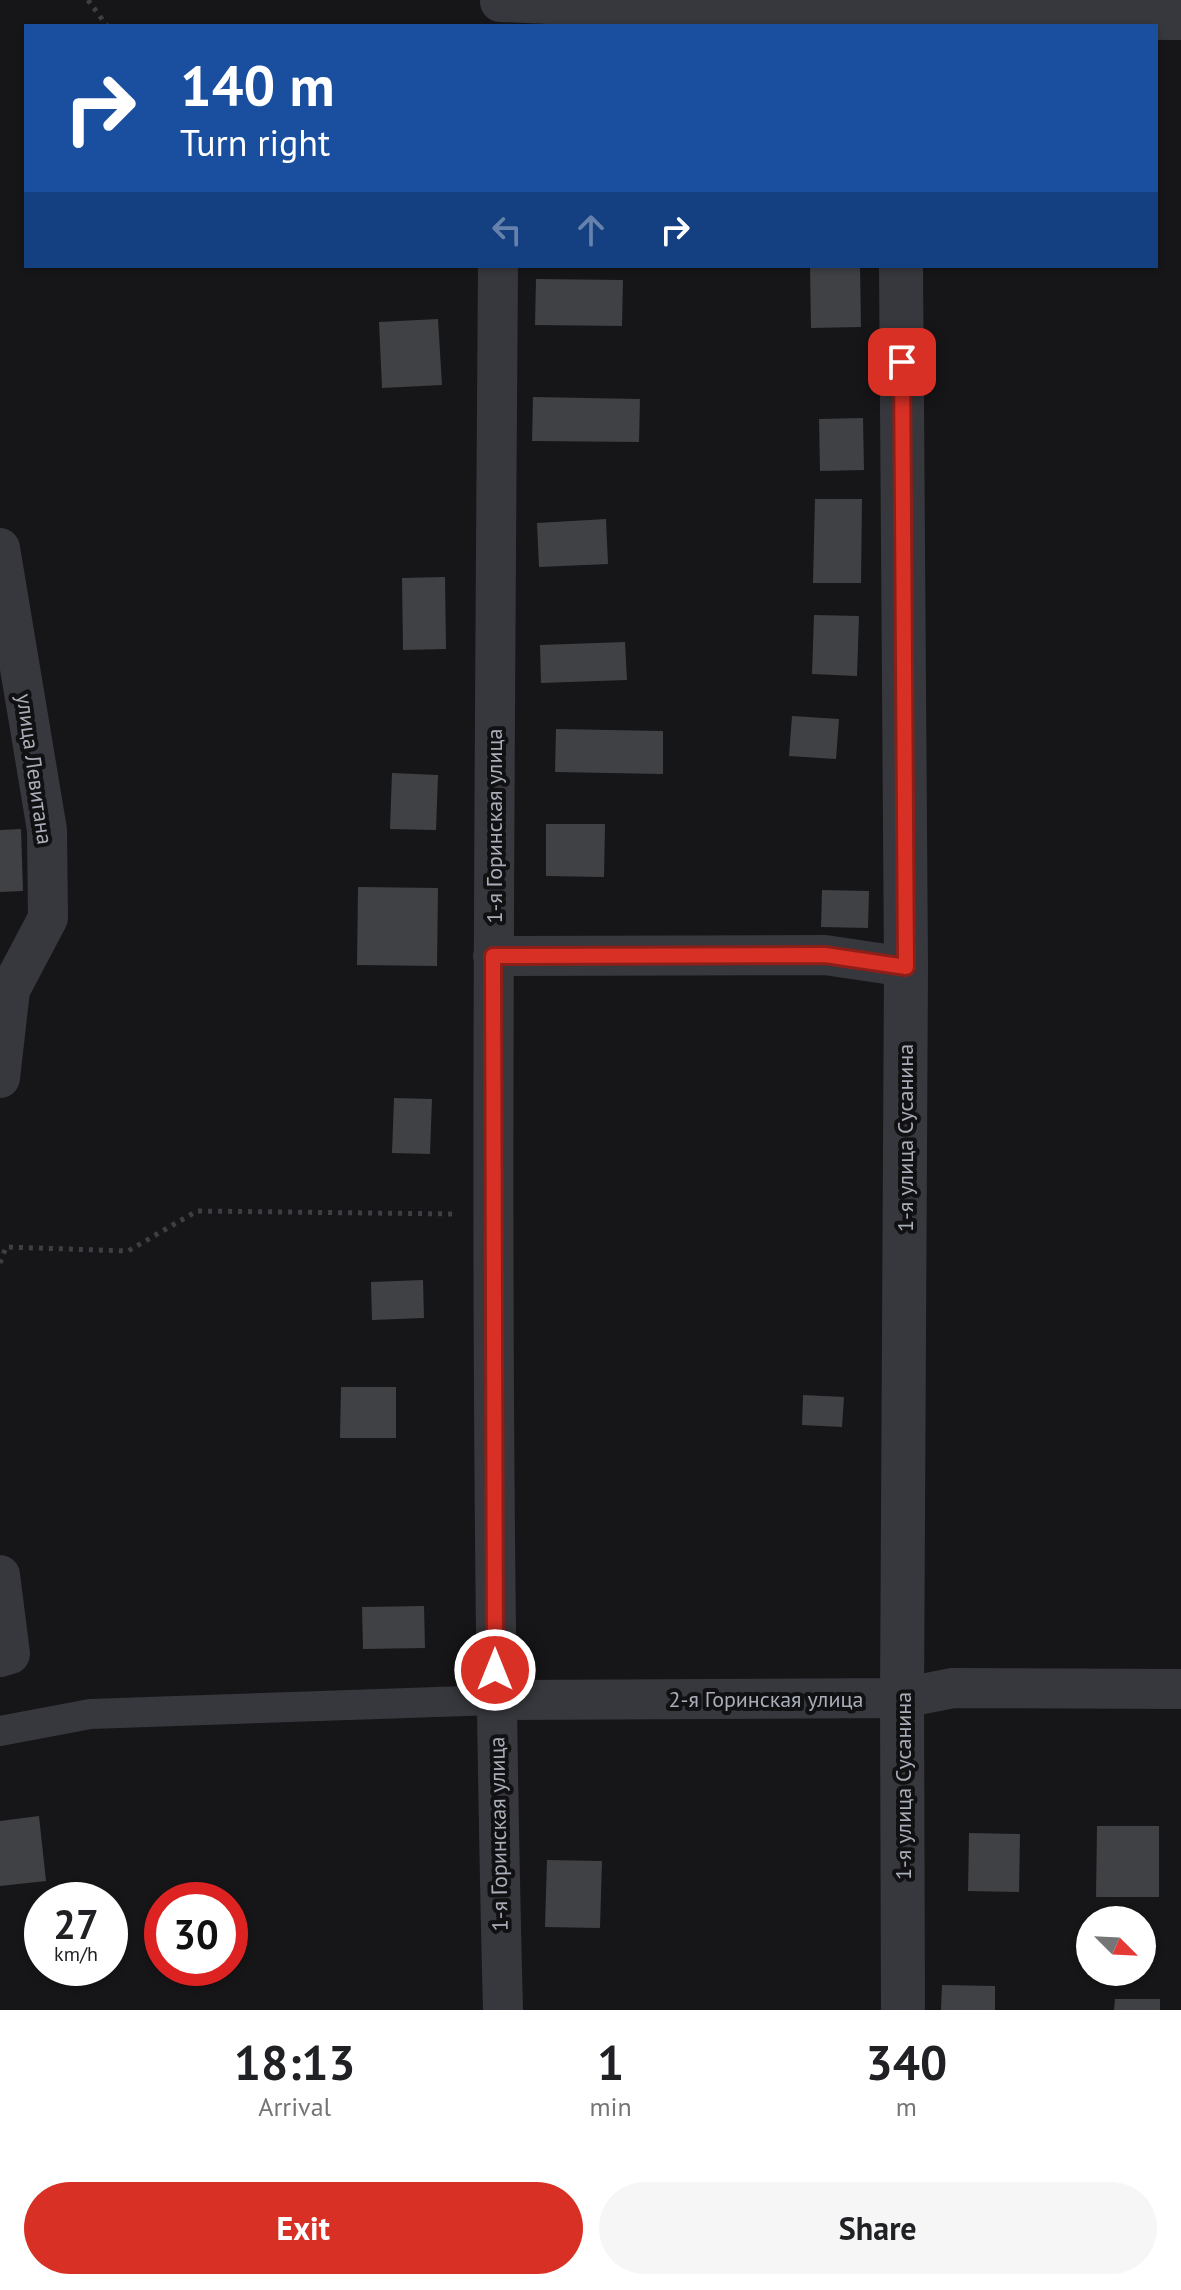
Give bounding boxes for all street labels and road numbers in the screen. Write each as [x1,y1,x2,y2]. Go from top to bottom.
street label: улица Левитана [11,692,59,846]
street label: 1-я Горинская улица [480,729,508,923]
street label: 1-я улица Сусанина [891,1044,919,1232]
street label: 2-я Горинская улица [669,1685,863,1713]
street label: 1-я улица Сусанина [889,1692,917,1880]
street label: 1-я Горинская улица [482,1736,514,1932]

